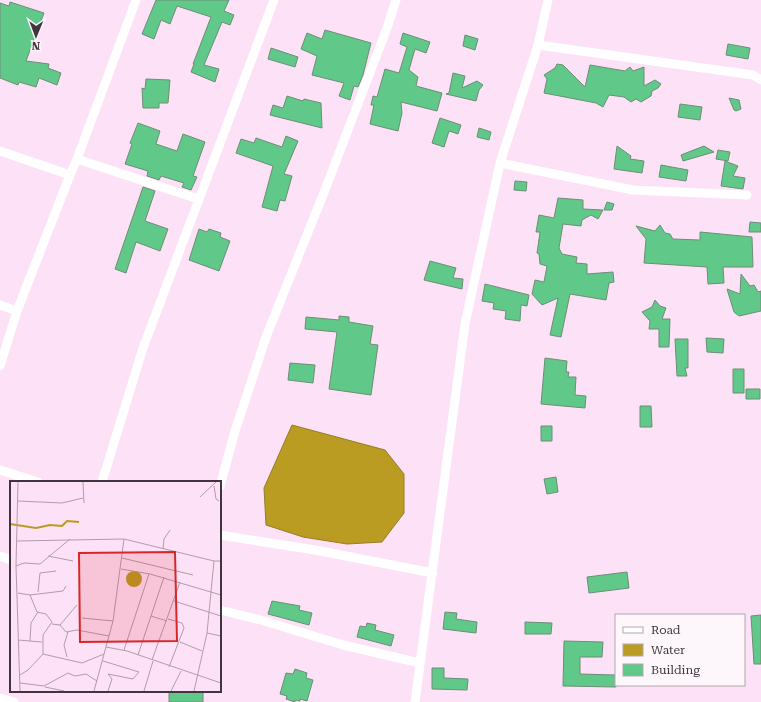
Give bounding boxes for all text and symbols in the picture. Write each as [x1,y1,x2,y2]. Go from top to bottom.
north arrow [16,16,56,56]
text: N [31,39,40,52]
inset map [10,481,221,692]
legend [615,614,745,686]
text: Road [651,623,681,637]
text: Water [651,643,685,657]
text: Building [651,663,700,677]

